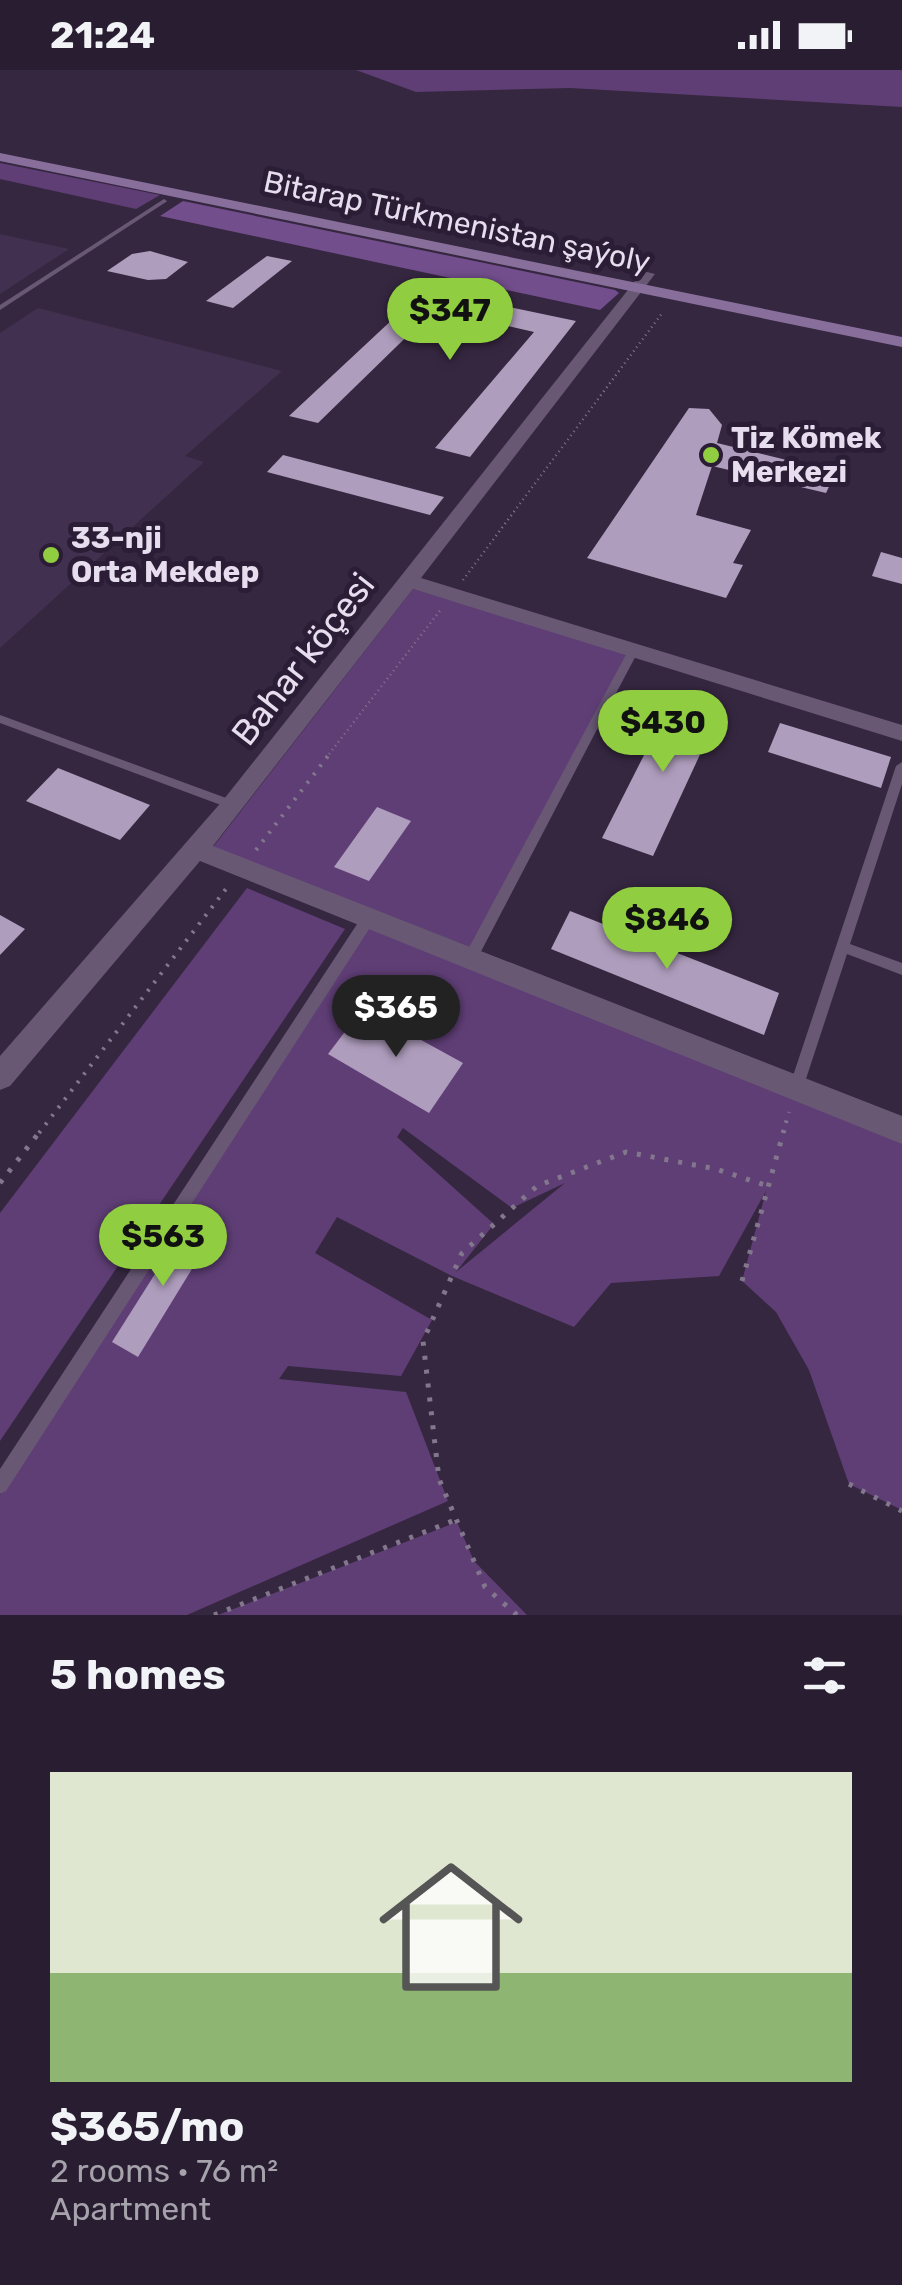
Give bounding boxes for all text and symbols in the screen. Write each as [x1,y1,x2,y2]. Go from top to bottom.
text: 21:24 [50,12,155,58]
street label: Bitarap Türkmenistan şaýoly [260,163,654,281]
pin: $347 [391,278,509,363]
text: $347 [409,291,491,329]
place label: Tiz Kömek Merkezi [731,420,882,490]
marker: Tiz Kömek Merkezi [700,444,722,466]
place label: 33-nji Orta Mekdep [71,520,259,590]
marker: 33-nji Orta Mekdep [40,544,62,566]
street label: Bahar köçesi [223,565,383,753]
pin: $430 [604,690,722,775]
text: $430 [620,703,706,741]
pin: $846 [608,887,726,972]
text: $846 [624,900,710,938]
pin: $365 [337,975,455,1060]
text: $365 [354,988,438,1026]
pin: $563 [104,1204,222,1289]
text: $563 [121,1217,205,1255]
icon: filters [797,1648,852,1703]
text: 5 homes [50,1650,226,1700]
icon: home [361,1837,541,2017]
text: $365/mo [50,2102,244,2152]
text: 2 rooms · 76 m² [50,2152,278,2190]
text: Apartment [50,2190,211,2228]

